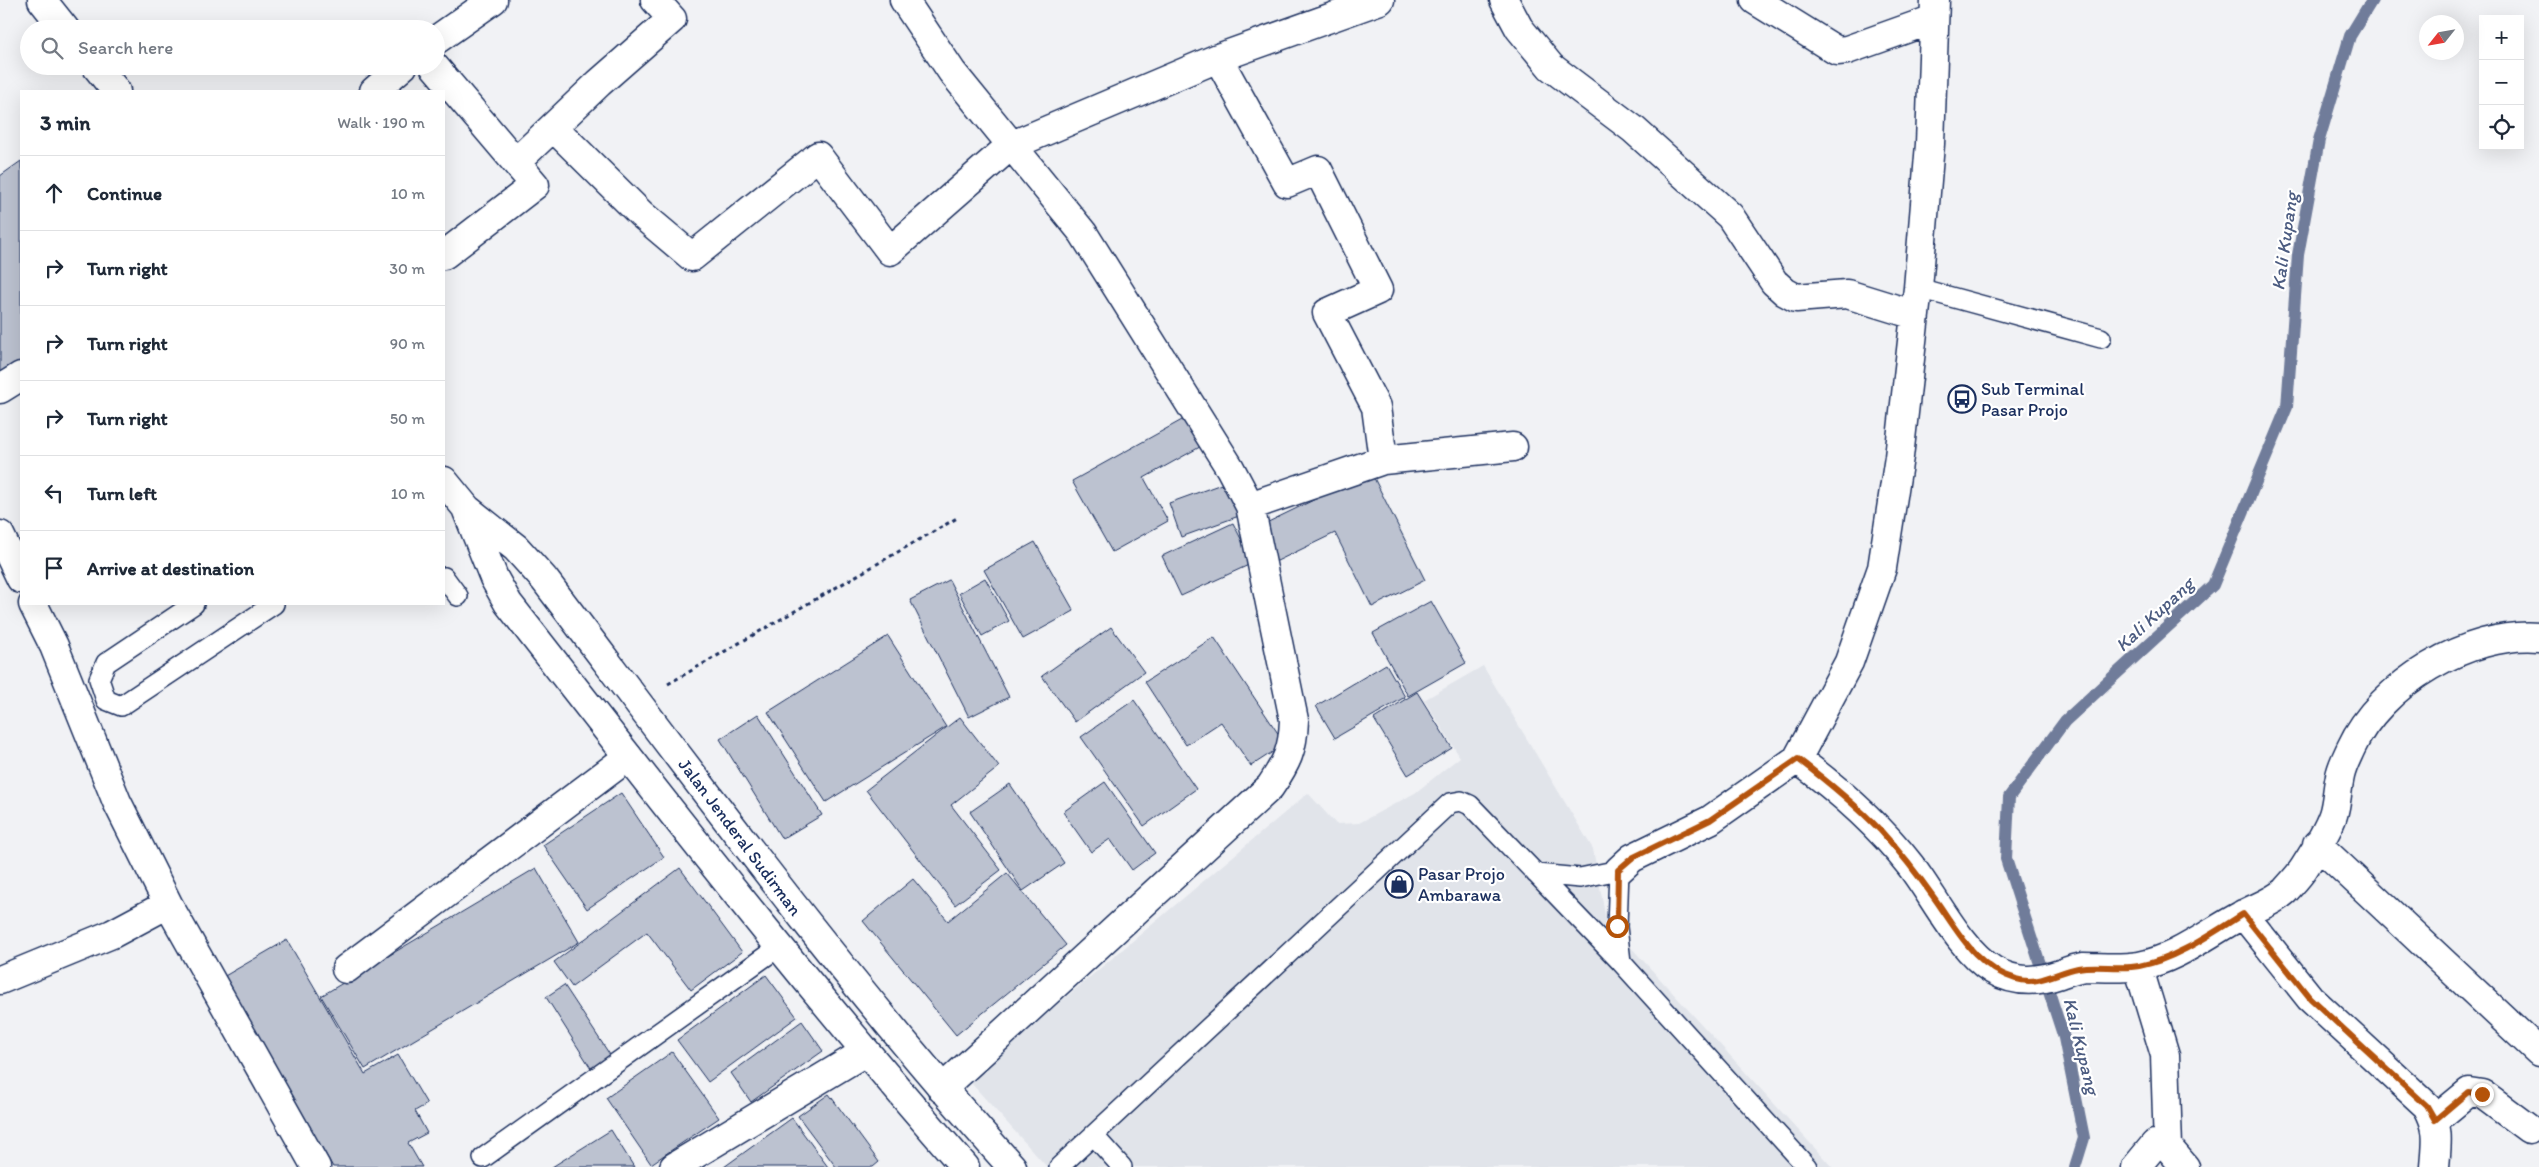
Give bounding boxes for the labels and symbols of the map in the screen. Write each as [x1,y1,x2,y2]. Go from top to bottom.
north arrow [2419,15,2464,60]
water label: Kali Kupang [2266,188,2303,292]
place label: Sub Terminal Pasar Projo [1981,378,2084,421]
bus stop icon: Sub Terminal Pasar Projo [1947,384,1977,414]
water label: Kali Kupang [2110,571,2200,656]
street label: Jalan Jenderal Sudirman [674,754,806,920]
place label: Pasar Projo Ambarawa [1418,863,1505,906]
shop icon: Pasar Projo Ambarawa [1384,869,1414,899]
route start [1606,915,1629,938]
water label: Kali Kupang [2058,995,2105,1099]
route end [2471,1083,2494,1106]

